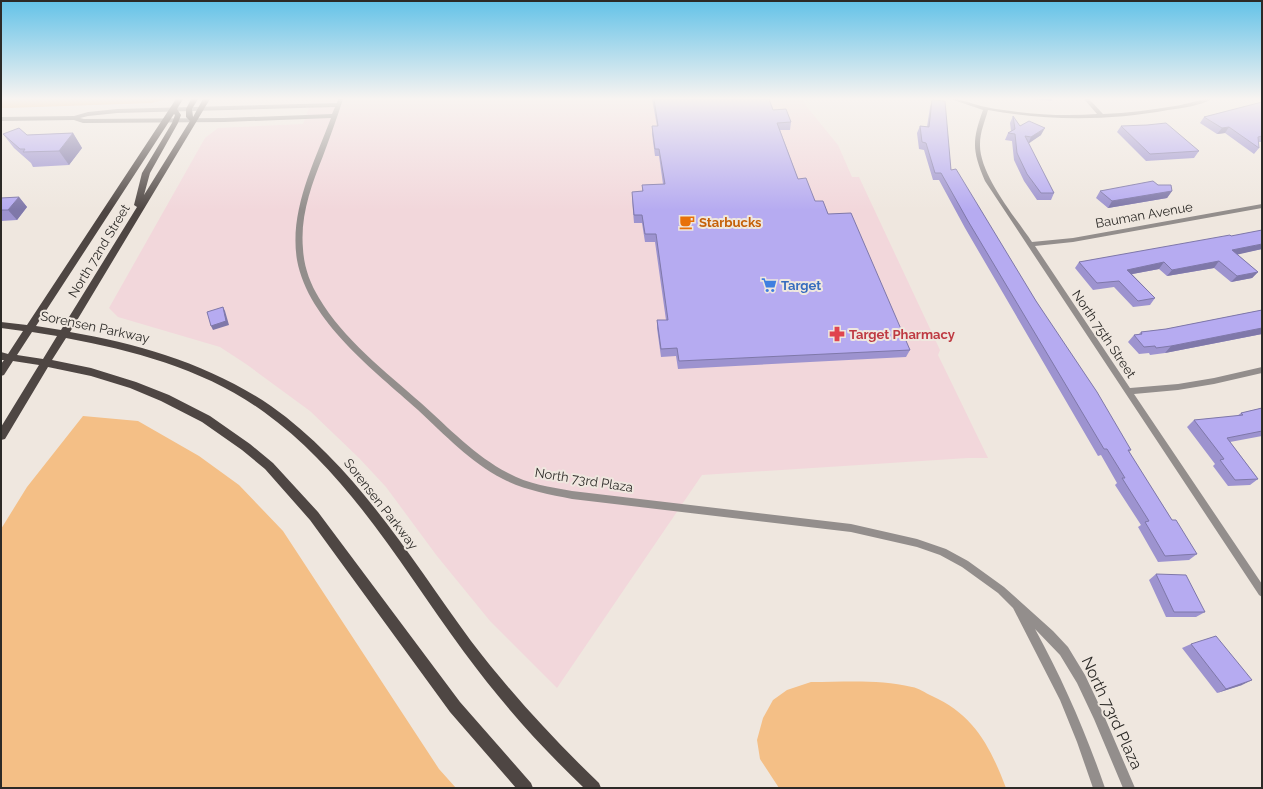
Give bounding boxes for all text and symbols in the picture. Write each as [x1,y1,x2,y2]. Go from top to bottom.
street label: Bauman Avenue [1094,199,1194,231]
street label: North 72nd Street [65,201,133,300]
cafe icon: Starbucks [678,213,696,231]
place label: Starbucks [699,215,762,230]
supermarket icon: Target [760,276,778,294]
place label: Target [781,278,821,293]
street label: North 75th Street [1069,287,1139,381]
street label: Sorensen Parkway [39,308,151,346]
pharmacy icon: Target Pharmacy [828,325,846,343]
place label: Target Pharmacy [849,327,955,342]
street label: Sorensen Parkway [341,456,421,552]
street label: North 73rd Plaza [534,465,634,495]
street label: North 73rd Plaza [1078,654,1146,772]

